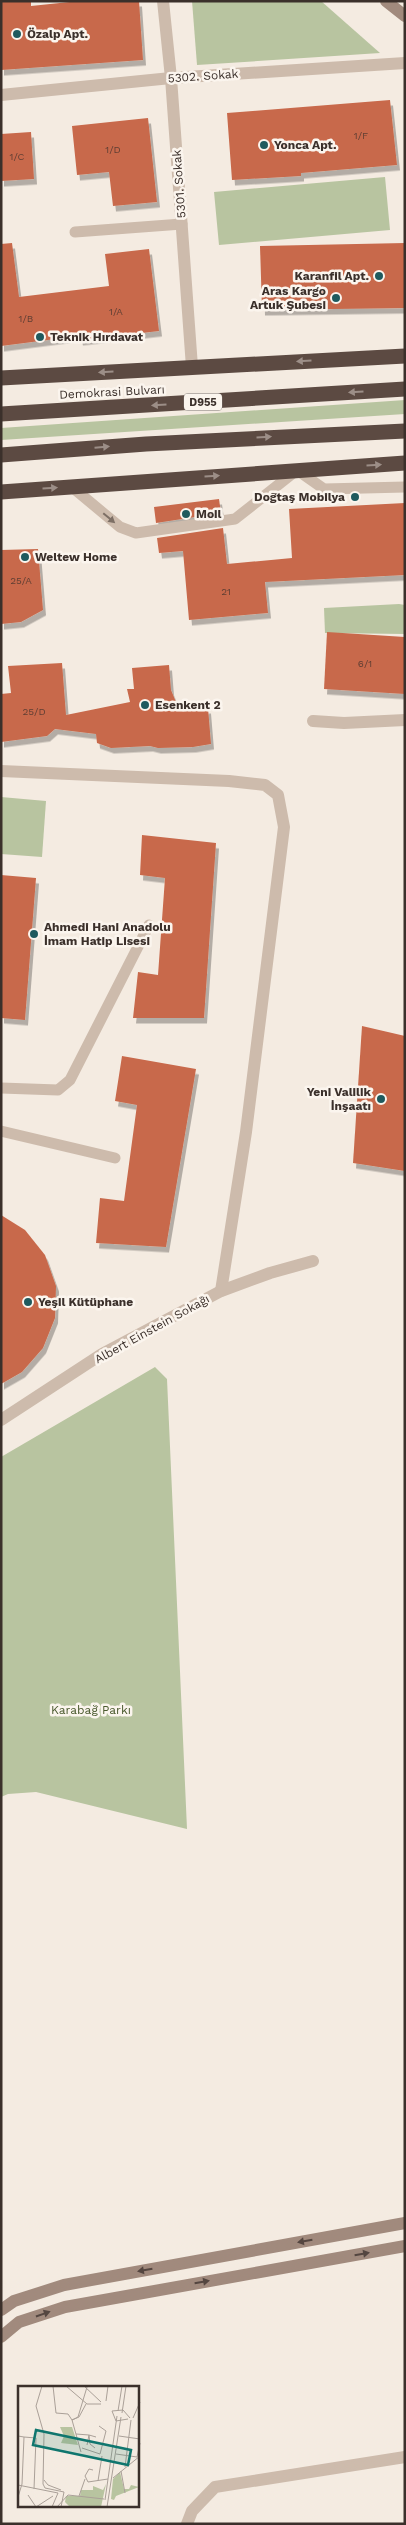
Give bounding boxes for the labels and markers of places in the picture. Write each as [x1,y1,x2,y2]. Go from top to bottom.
place label: Özalp Apt. [27,27,88,41]
marker: Özalp Apt. [11,28,23,40]
place label: Yonca Apt. [274,138,336,152]
marker: Yonca Apt. [258,139,270,151]
place label: Karanfil Apt. [295,269,369,283]
marker: Karanfil Apt. [373,270,385,282]
place label: Aras Kargo Artuk Şubesi [250,284,326,312]
marker: Aras Kargo Artuk Şubesi [330,292,342,304]
place label: Teknik Hırdavat [50,330,144,344]
marker: Teknik Hırdavat [34,331,46,343]
place label: Doğtaş Mobilya [254,490,345,504]
marker: Doğtaş Mobilya [349,491,361,503]
place label: Moil [196,507,222,521]
marker: Moil [180,508,192,520]
place label: Weltew Home [35,550,117,564]
marker: Weltew Home [19,551,31,563]
place label: Esenkent 2 [155,698,221,712]
marker: Esenkent 2 [139,699,151,711]
place label: Ahmedi Hani Anadolu İmam Hatip Lisesi [44,920,171,948]
marker: Ahmedi Hani Anadolu İmam Hatip Lisesi [28,928,40,940]
place label: Yeni Valilik İnşaatı [307,1085,372,1113]
marker: Yeni Valilik İnşaatı [375,1093,387,1105]
place label: Yeşil Kütüphane [38,1295,133,1309]
marker: Yeşil Kütüphane [22,1296,34,1308]

